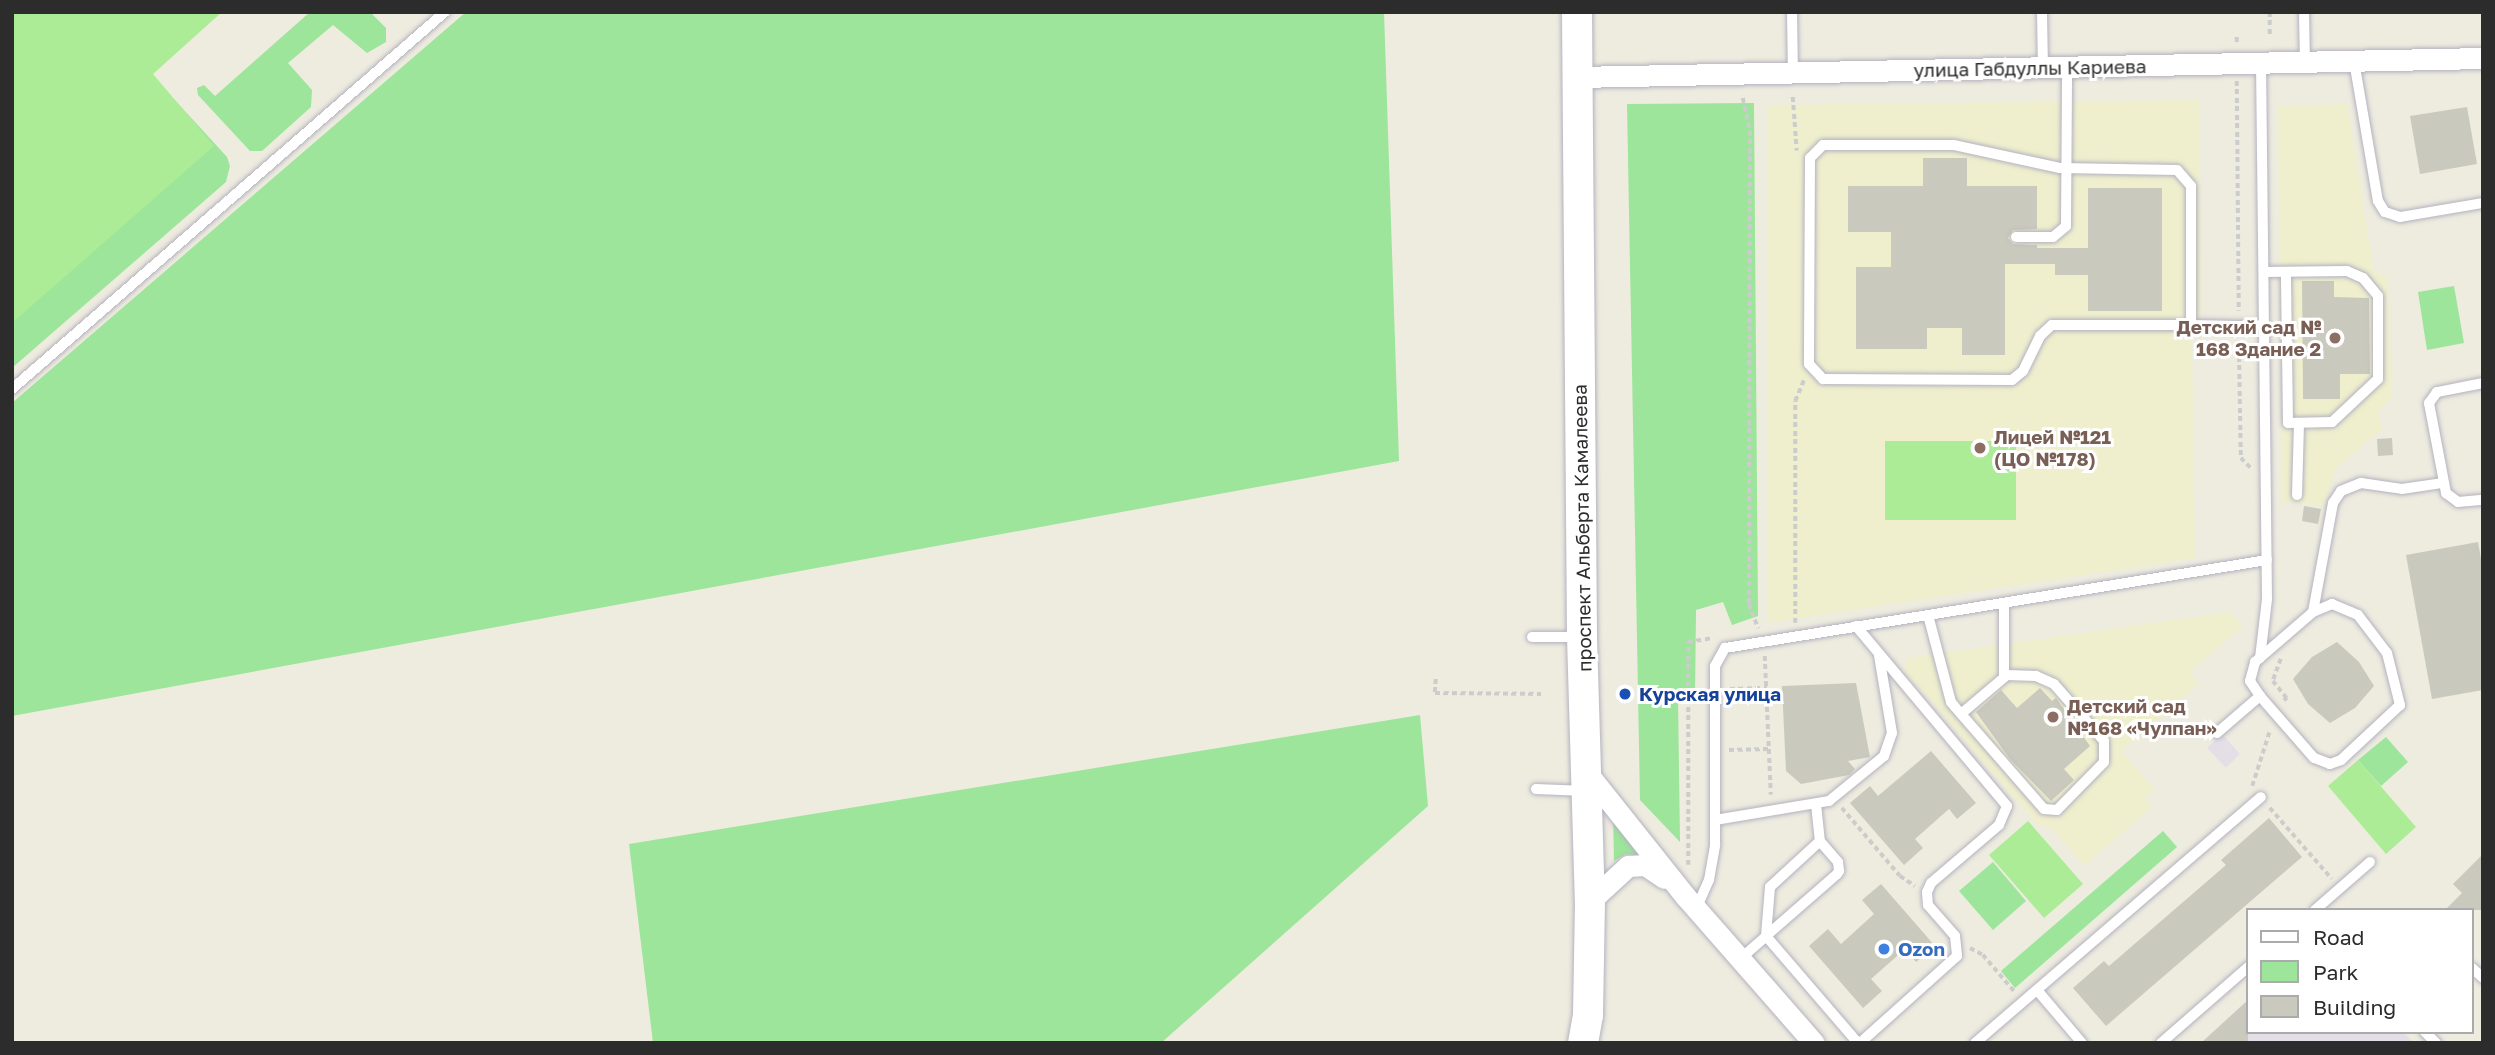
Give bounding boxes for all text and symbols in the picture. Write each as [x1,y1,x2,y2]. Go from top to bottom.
street label: улица Габдуллы Кариева [1913,55,2147,81]
place label: Детский сад № 168 Здание 2 [2177,316,2321,360]
marker: Детский сад № 168 Здание 2 [2327,330,2343,346]
street label: проспект Альберта Камалеева [1568,384,1596,672]
place label: Лицей №121 (ЦО №178) [1994,426,2111,470]
marker: Лицей №121 (ЦО №178) [1972,440,1988,456]
place label: Курская улица [1639,683,1781,705]
marker: Курская улица [1617,686,1633,702]
place label: Детский сад №168 «Чулпан» [2067,695,2217,739]
marker: Детский сад №168 «Чулпан» [2045,709,2061,725]
legend [2246,908,2474,1034]
text: Road [2313,924,2364,950]
place label: Ozon [1898,938,1945,960]
marker: Ozon [1876,941,1892,957]
text: Park [2313,959,2358,985]
text: Building [2313,994,2396,1020]

